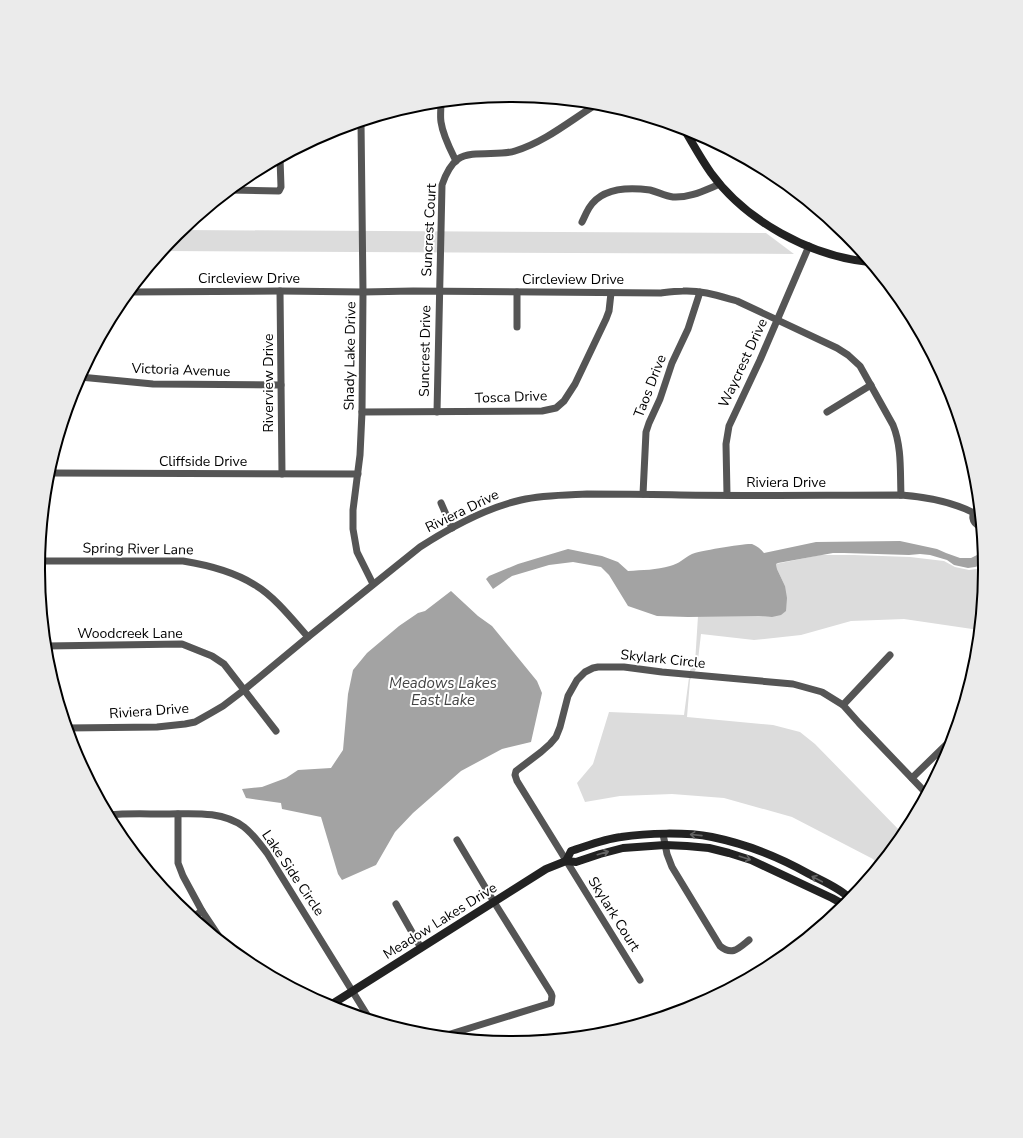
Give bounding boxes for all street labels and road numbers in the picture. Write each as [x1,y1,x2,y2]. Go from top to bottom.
street label: Suncrest Court [417,183,441,277]
street label: Circleview Drive [198,269,300,288]
street label: Circleview Drive [522,270,624,289]
street label: Shady Lake Drive [340,301,360,411]
street label: Suncrest Drive [415,305,435,397]
street label: Waycrest Drive [714,315,772,411]
street label: Riverview Drive [259,334,278,433]
street label: Taos Drive [629,352,671,420]
street label: Victoria Avenue [130,359,231,381]
street label: Tosca Drive [474,386,548,408]
street label: Cliffside Drive [159,452,247,471]
street label: Riviera Drive [746,473,826,492]
street label: Riviera Drive [422,485,502,537]
street label: Spring River Lane [82,539,194,559]
street label: Woodcreek Lane [77,624,183,643]
street label: Skylark Circle [620,645,706,673]
street label: Riviera Drive [109,699,189,723]
street label: Lake Side Circle [257,826,329,920]
street label: Skylark Court [584,873,645,955]
street label: Meadow Lakes Drive [379,878,501,964]

